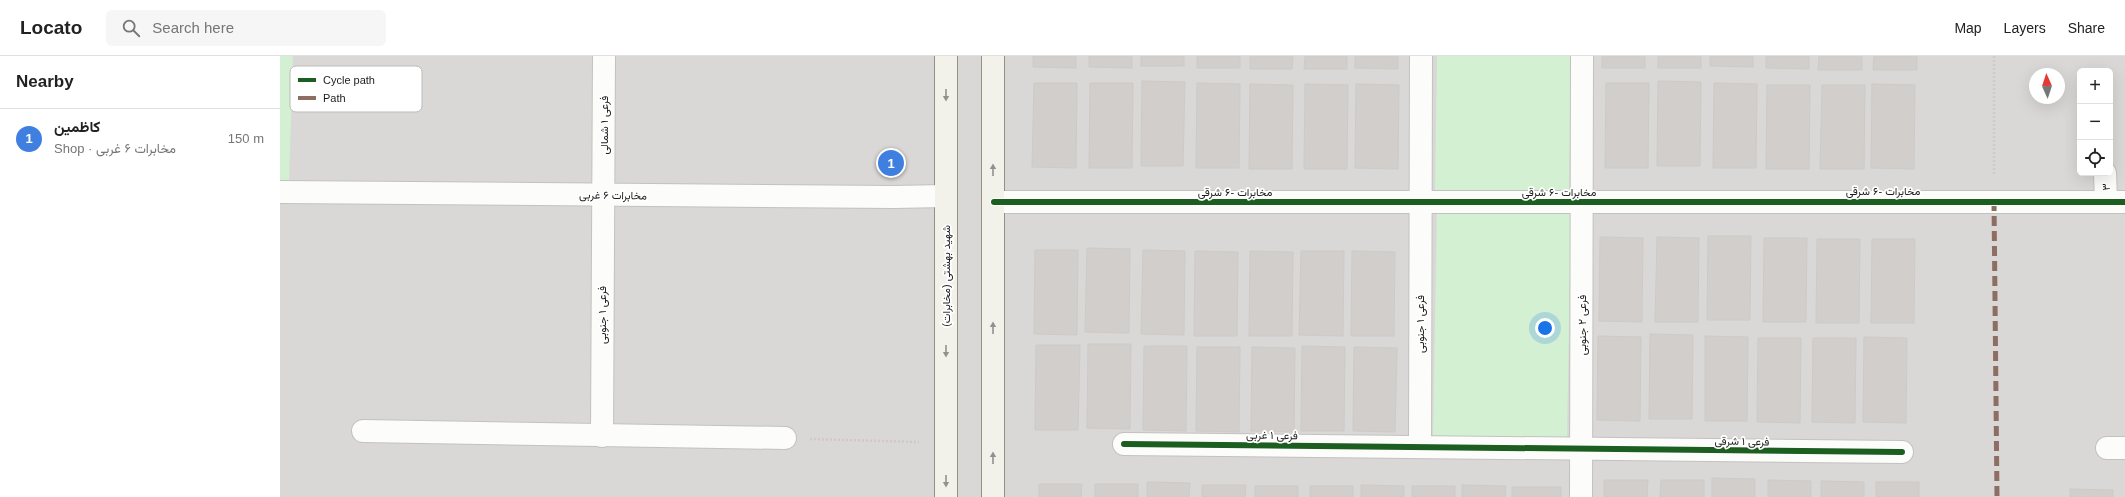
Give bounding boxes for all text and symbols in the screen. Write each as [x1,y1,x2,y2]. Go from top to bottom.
search box [106,10,386,46]
text: Locato [20,17,82,38]
icon: search [120,17,142,39]
text: Search here [152,19,234,36]
text: Map [1954,20,1982,36]
text: Layers [2004,20,2046,36]
text: Share [2068,20,2105,36]
legend [290,66,422,112]
north arrow [2029,68,2065,104]
map controls [2077,68,2113,176]
button: + [2077,68,2113,104]
text: Nearby [16,72,74,91]
text: Cycle path [323,74,375,86]
one-way arrow [943,89,949,102]
text: Path [323,92,346,104]
street label: فرعی ۱ شمالی [598,96,611,154]
button: − [2077,104,2113,140]
text: کاظمین [54,118,100,135]
text: 1 [25,131,33,146]
text: 150 m [228,131,264,146]
button: locate [2077,140,2113,176]
text: Shop · مخابرات ۶ غربی [54,141,176,156]
pin: 1 [878,148,904,178]
one-way arrow [990,164,997,176]
street label: ۳ [2100,183,2112,191]
street label: مخابرات -۶ شرقی [1846,185,1920,198]
street label: مخابرات -۶ شرقی [1198,186,1272,199]
street label: مخابرات -۶ شرقی [1522,186,1596,199]
street label: مخابرات ۶ غربی [579,188,647,203]
street label: شهید بهشتی (مخابرات) [940,225,953,327]
street label: فرعی ۱ جنوبی [596,286,609,344]
street label: فرعی ۱ جنوبی [1414,295,1427,353]
street label: فرعی ۲ جنوبی [1576,295,1589,355]
your location [1535,318,1555,338]
one-way arrow [990,321,996,334]
one-way arrow [943,345,949,358]
street label: فرعی ۱ غربی [1246,429,1298,442]
street label: فرعی ۱ شرقی [1714,435,1770,448]
one-way arrow [990,451,996,464]
one-way arrow [943,475,949,488]

